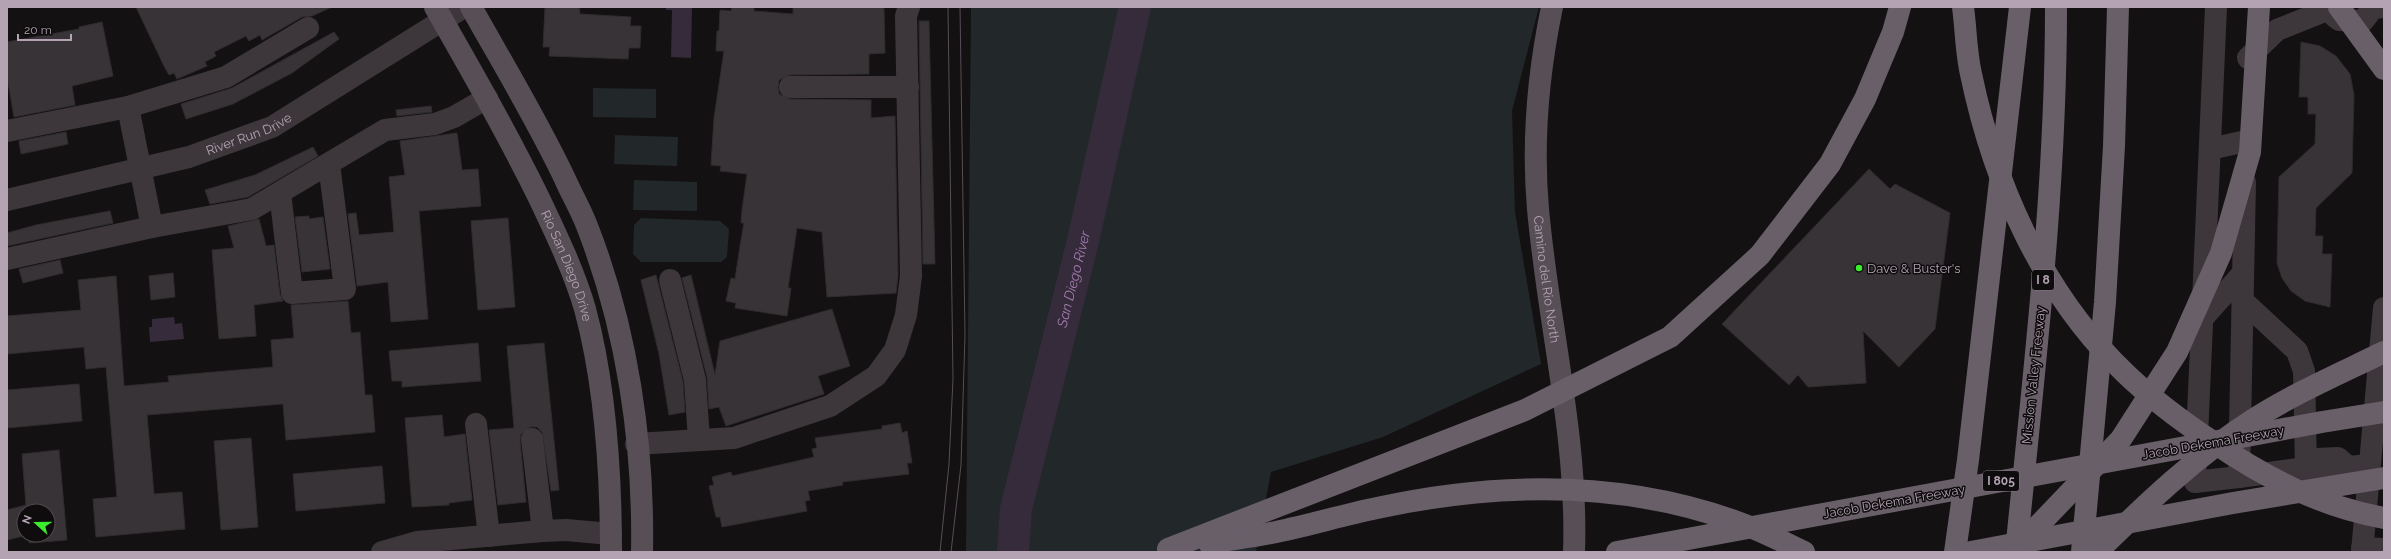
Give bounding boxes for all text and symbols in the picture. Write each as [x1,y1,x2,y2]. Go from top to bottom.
scale bar [18,16,71,42]
text: 20 m [24,23,52,37]
street label: River Run Drive [204,110,295,158]
street label: Rio San Diego Drive [538,208,595,323]
street label: Camino del Rio North [1531,215,1563,344]
water label: San Diego River [1053,228,1093,330]
place label: Dave & Buster's [1867,261,1961,276]
marker: Dave & Buster's [1854,263,1864,273]
road number: I 8 [2032,270,2054,290]
street label: Mission Valley Freeway [2019,305,2048,445]
street label: Jacob Dekema Freeway [2141,423,2285,462]
road number: I 805 [1983,471,2019,491]
street label: Jacob Dekema Freeway [1822,482,1966,521]
north arrow [16,503,56,543]
text: N [20,513,35,526]

